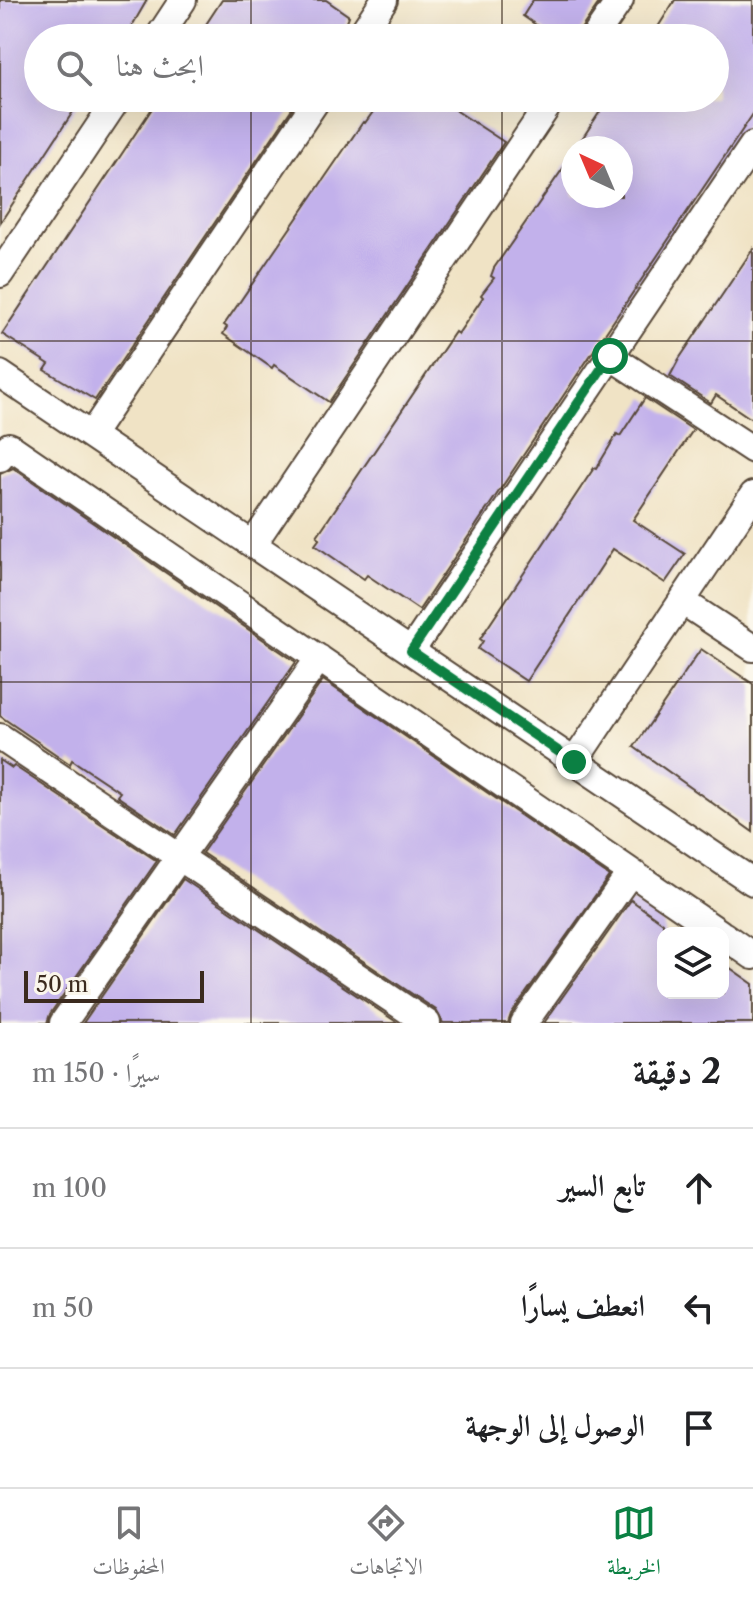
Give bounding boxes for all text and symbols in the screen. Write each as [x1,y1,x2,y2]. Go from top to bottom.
search box [24,24,729,112]
icon: search [52,46,96,90]
text: ابحث هنا [116,47,204,84]
north arrow [561,136,633,208]
route start [592,338,628,374]
route end [556,744,592,780]
map controls [657,927,729,999]
button: layers [657,927,729,999]
scale bar [24,967,204,1003]
text: 50 m [36,971,88,998]
text: 2 دقيقة [633,1050,721,1092]
text: سيرًا · 150 m [32,1057,161,1089]
icon: ahead [677,1166,721,1210]
text: تابع السير [559,1167,645,1204]
text: 100 m [32,1172,107,1204]
icon: left [677,1286,721,1330]
text: انعطف يسارًا [521,1287,645,1324]
text: 50 m [32,1292,94,1324]
icon: arrive [677,1406,721,1450]
text: الوصول إلى الوجهة [466,1407,645,1444]
tab: المحفوظات [92,1501,165,1588]
tab: الاتجاهات [349,1501,423,1588]
tab: الخريطة [607,1501,661,1588]

